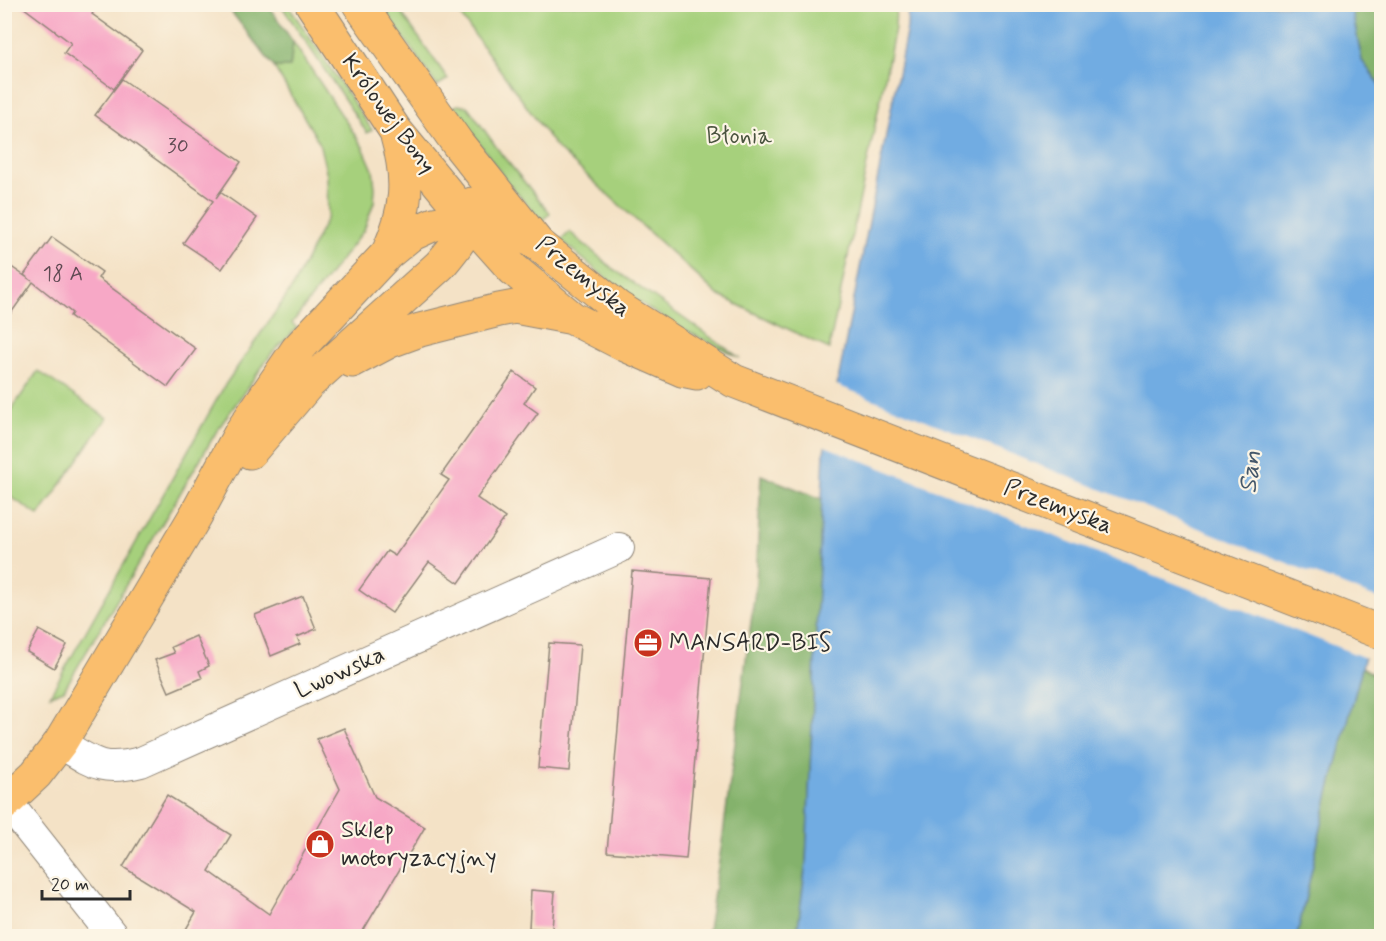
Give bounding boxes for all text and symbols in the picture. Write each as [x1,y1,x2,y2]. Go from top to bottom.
street label: Królowej Bony [334,48,442,180]
park label: Błonia [706,121,772,152]
house number: 30 [167,132,189,160]
street label: Przemyska [529,229,637,325]
house number: 18 A [43,260,83,288]
water label: San [1232,449,1270,495]
street label: Przemyska [999,472,1117,542]
office icon: MANSARD-BIS [632,627,664,659]
place label: MANSARD-BIS [669,628,831,659]
street label: Lwowska [290,639,390,707]
place label: Sklep motoryzacyjny [341,815,497,874]
shop icon: Sklep motoryzacyjny [304,828,336,860]
scale bar [42,863,130,901]
text: 20 m [51,873,89,897]

